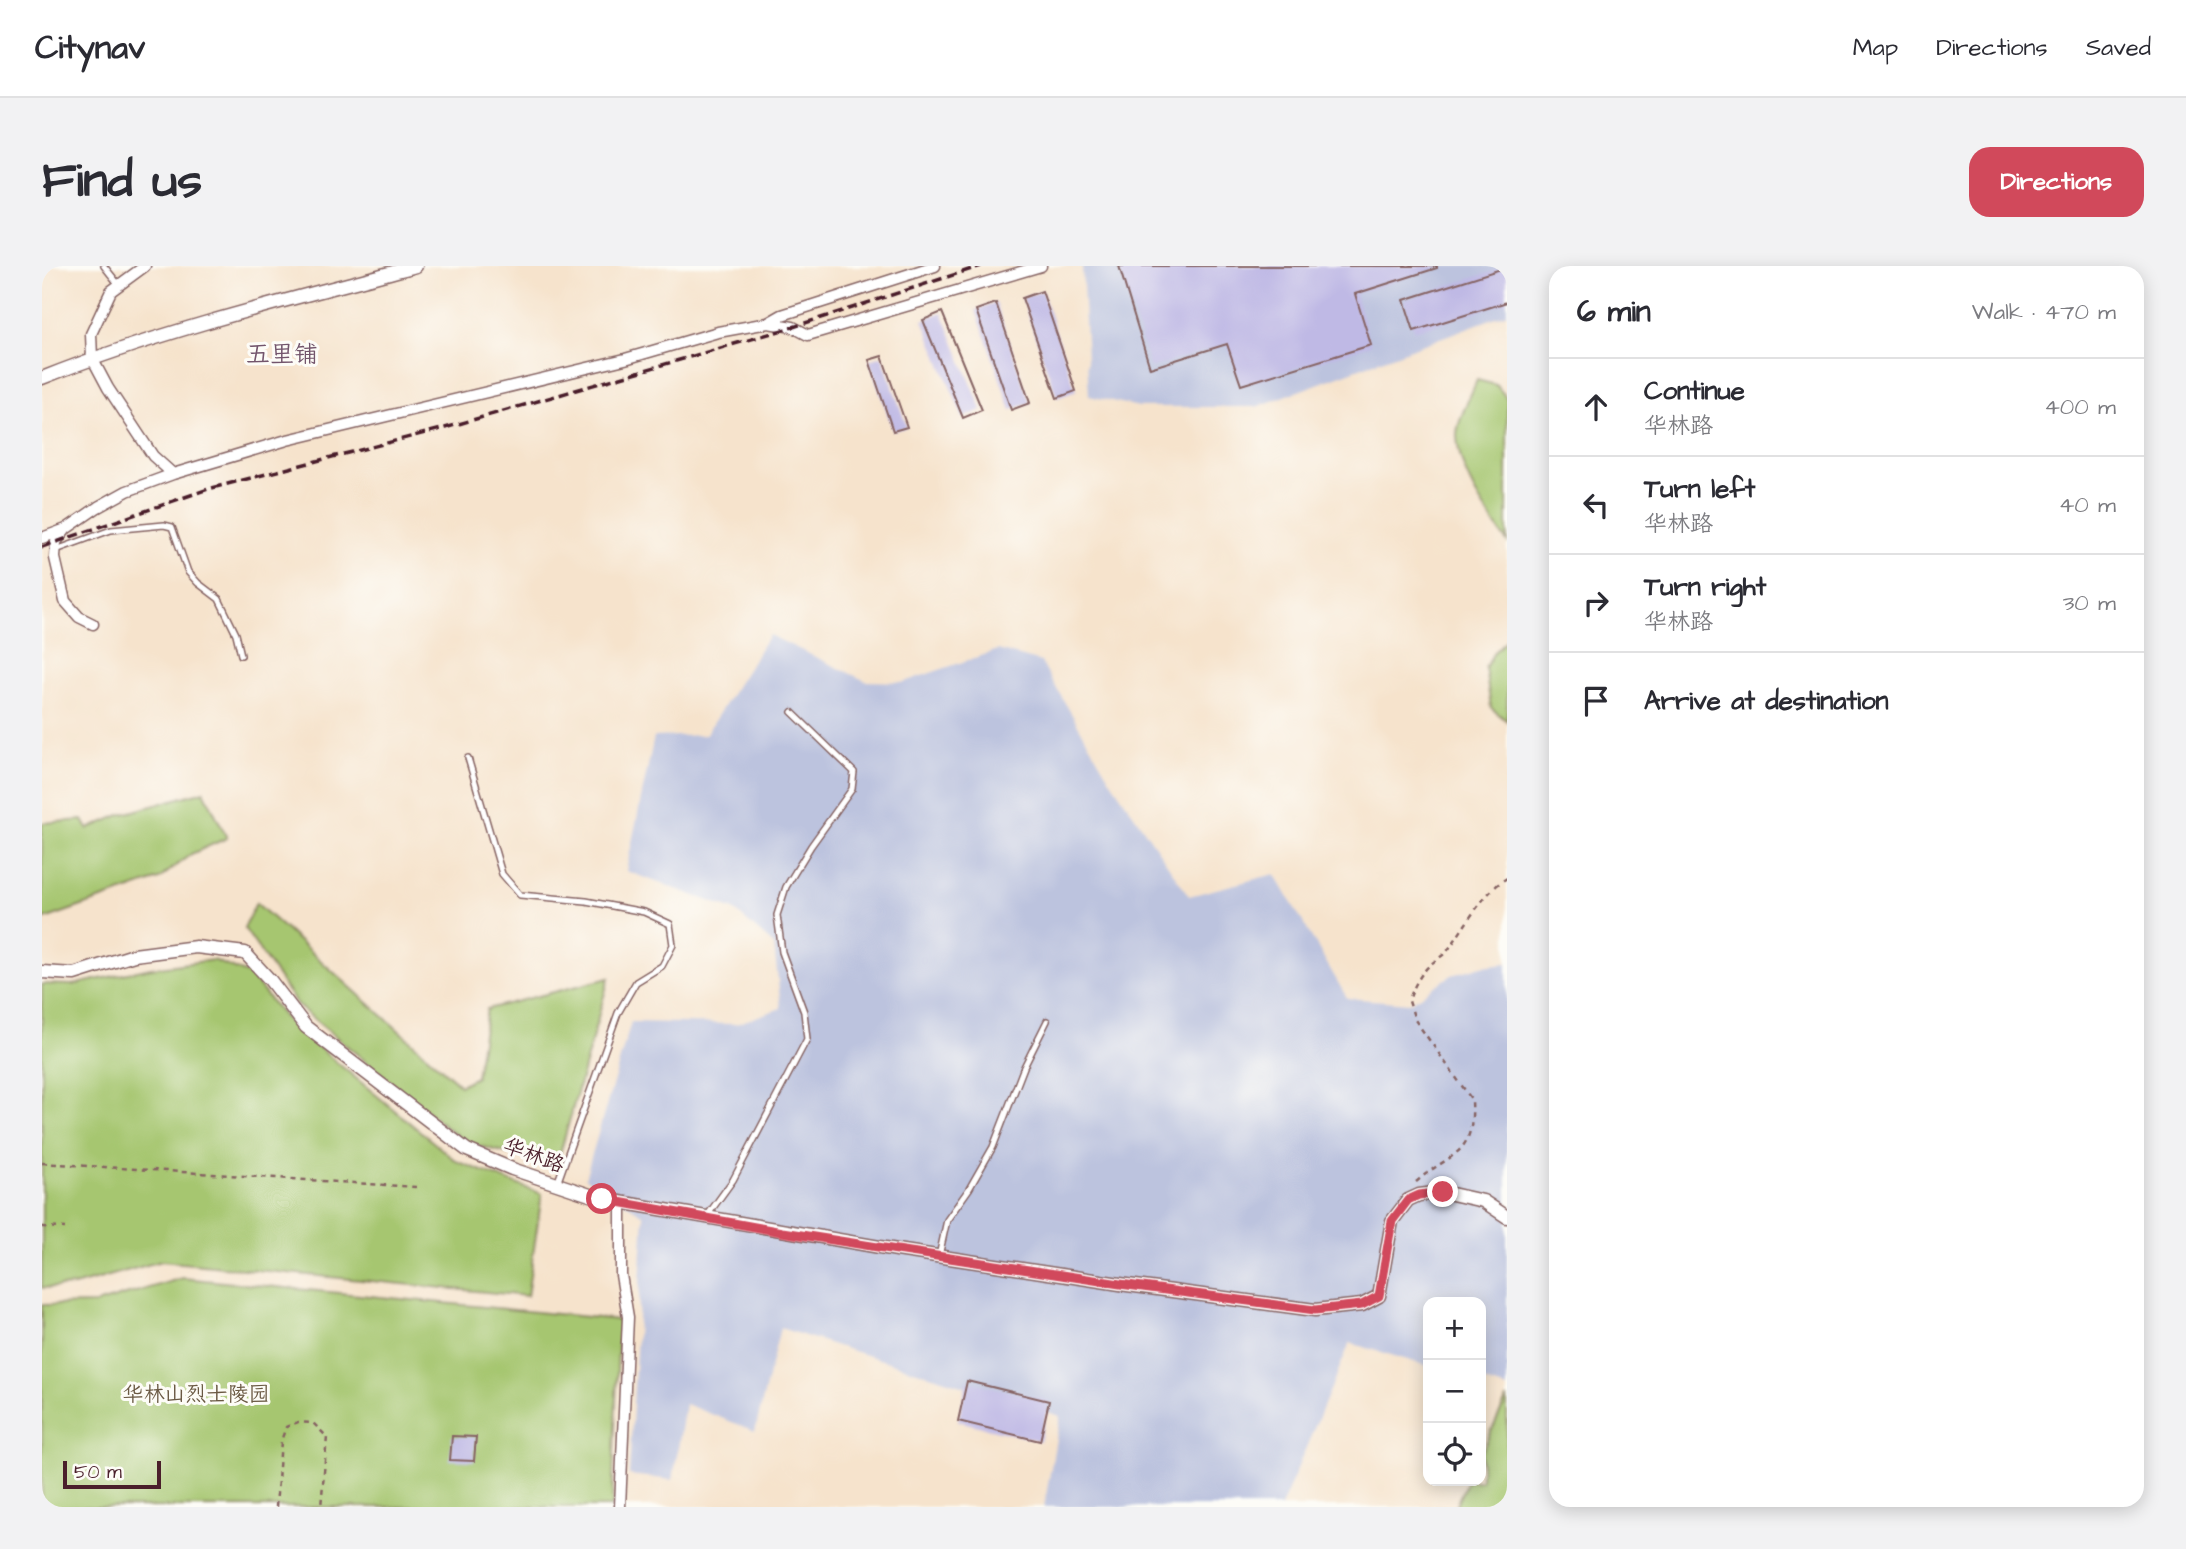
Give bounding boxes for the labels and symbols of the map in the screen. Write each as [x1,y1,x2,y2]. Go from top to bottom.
district label: 五里铺 [246,338,318,372]
street label: 华林路 [499,1131,568,1180]
route end [1427,1176,1458,1207]
route start [586,1183,617,1214]
park label: 华林山烈士陵园 [123,1380,270,1409]
scale bar [63,1458,161,1490]

